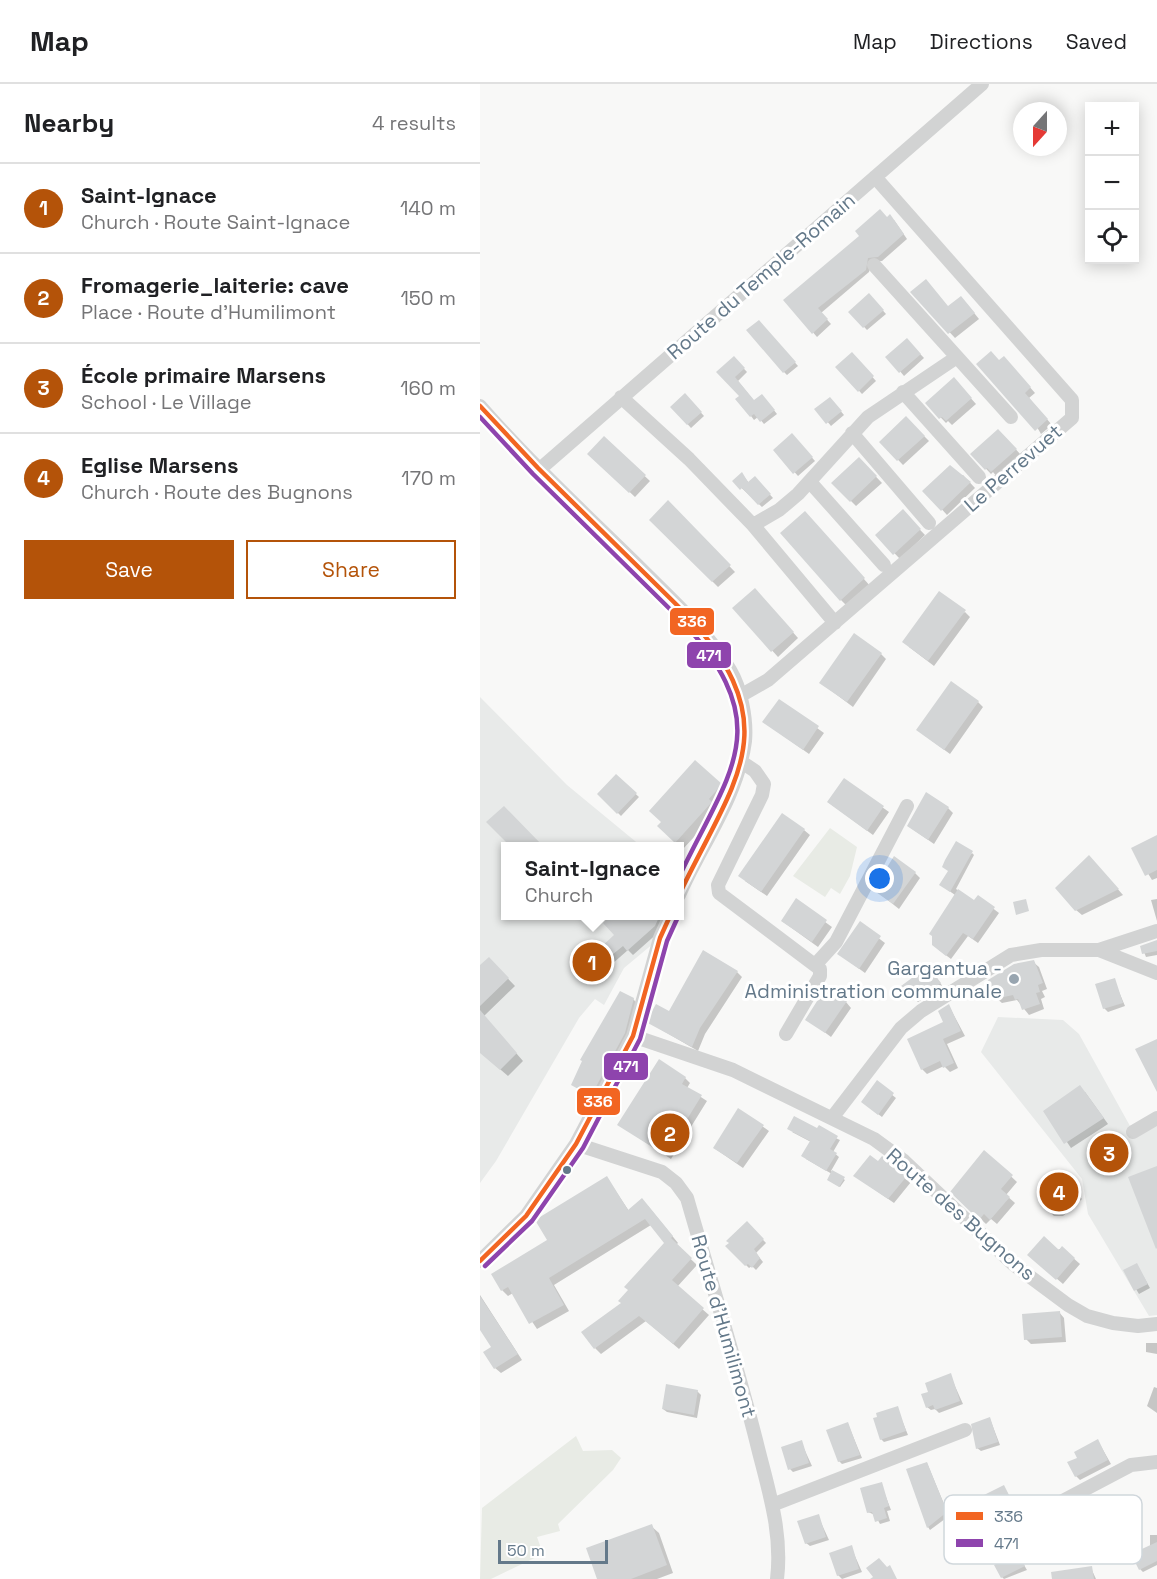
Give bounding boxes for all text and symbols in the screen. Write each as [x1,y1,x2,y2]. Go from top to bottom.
text: Map [30,23,89,59]
text: Map [853,28,897,55]
text: Directions [930,28,1033,55]
text: Saved [1066,28,1127,55]
north arrow [1013,102,1067,156]
map controls [1085,102,1139,264]
button: + [1085,102,1139,156]
text: Nearby [24,106,114,140]
text: 4 results [372,110,456,136]
button: − [1085,156,1139,210]
text: Saint-Ignace [81,181,217,209]
street label: Route du Temple-Romain [661,187,861,365]
text: 1 [39,195,48,221]
text: 140 m [400,195,456,221]
text: Church · Route Saint-Ignace [81,209,350,235]
button: locate [1085,210,1139,264]
text: Fromagerie_laiterie: cave [81,271,349,299]
text: 2 [38,285,49,311]
text: 150 m [401,285,456,311]
text: Place · Route d'Humilimont [81,299,336,325]
text: École primaire Marsens [81,361,326,389]
text: 3 [37,375,50,401]
text: 160 m [400,375,456,401]
text: School · Le Village [81,389,252,415]
street label: Le Perrevuet [959,418,1067,518]
text: Eglise Marsens [81,451,239,479]
text: 4 [37,465,50,491]
text: 170 m [401,465,456,491]
text: Church · Route des Bugnons [81,479,353,505]
button: Save [24,540,234,599]
button: Share [246,540,456,599]
line badge: 336 [669,607,715,636]
text: 336 [677,611,707,632]
line badge: 471 [686,641,732,669]
text: 471 [696,645,722,666]
popup [501,842,684,920]
text: Saint-Ignace [525,854,660,882]
your location [865,864,894,893]
text: Church [525,882,593,908]
pin: 1 [572,940,612,984]
place label: Gargantua - Administration communale [745,955,1002,1004]
marker: Gargantua - Administration communale [1007,972,1021,986]
line badge: 471 [603,1052,649,1081]
text: 471 [613,1056,639,1077]
line badge: 336 [576,1087,621,1116]
text: 336 [583,1091,613,1112]
pin: 2 [650,1110,690,1156]
pin: 3 [1090,1130,1128,1176]
street label: Route des Bugnons [881,1142,1041,1286]
unlabelled marker [561,1164,573,1176]
pin: 4 [1040,1170,1078,1214]
street label: Route d'Humilimont [685,1232,763,1420]
legend [944,1495,1142,1564]
text: 336 [994,1506,1023,1527]
text: 471 [994,1533,1019,1554]
scale bar [498,1537,608,1564]
text: 50 m [507,1540,545,1561]

